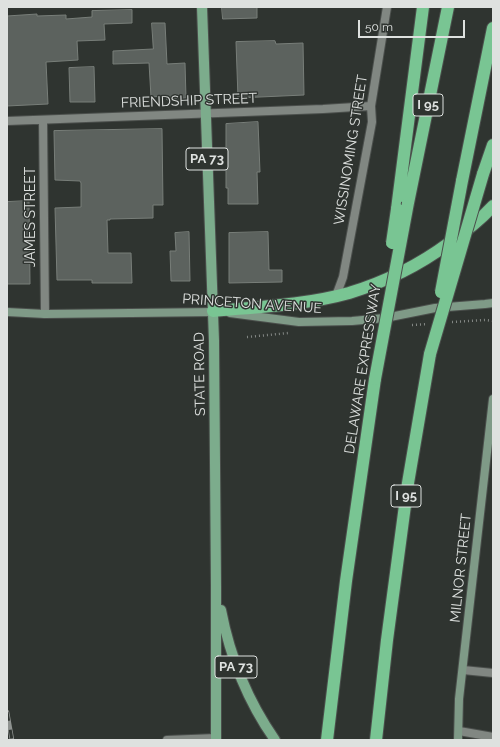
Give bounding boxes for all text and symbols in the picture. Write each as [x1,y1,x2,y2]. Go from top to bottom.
scale bar [360,12,467,38]
text: 50 m [365,20,393,34]
street label: WISSINOMING STREET [331,74,371,226]
street label: FRIENDSHIP STREET [120,90,258,112]
road number: I 95 [413,94,443,116]
road number: PA 73 [186,148,228,170]
street label: JAMES STREET [23,167,39,267]
street label: DELAWARE EXPRESSWAY [341,283,385,455]
street label: PRINCETON AVENUE [182,291,322,317]
street label: STATE ROAD [191,332,209,416]
road number: I 95 [391,485,421,507]
street label: MILNOR STREET [447,513,475,623]
road number: PA 73 [215,656,257,678]

